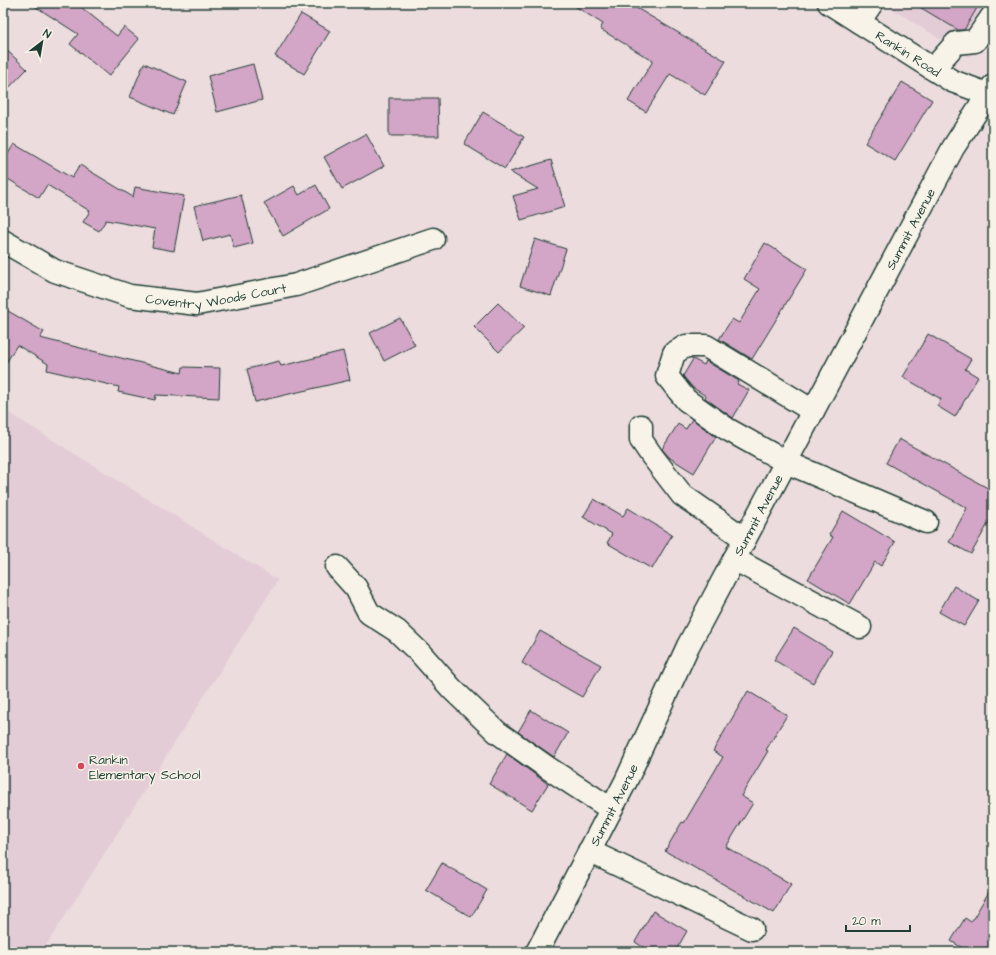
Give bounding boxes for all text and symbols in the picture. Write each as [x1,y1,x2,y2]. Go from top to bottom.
north arrow [22,22,62,62]
text: N [40,26,54,42]
street label: Rankin Road [872,27,944,82]
street label: Summit Avenue [882,185,940,273]
street label: Coventry Woods Court [144,279,289,315]
street label: Summit Avenue [730,471,788,559]
place label: Rankin Elementary School [89,751,201,785]
marker: Rankin Elementary School [76,761,86,771]
street label: Summit Avenue [586,761,643,849]
scale bar [846,907,910,933]
text: 20 m [852,913,881,930]

